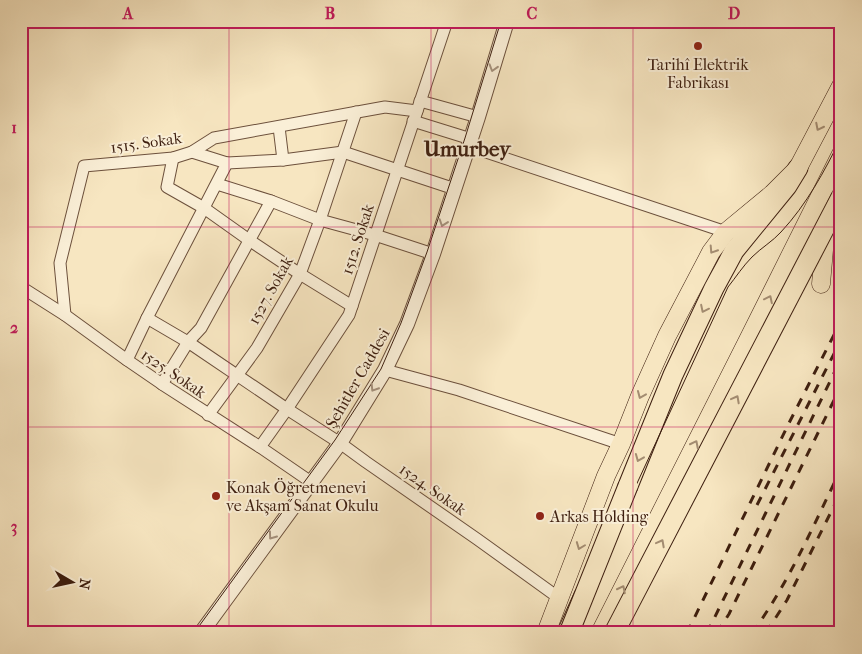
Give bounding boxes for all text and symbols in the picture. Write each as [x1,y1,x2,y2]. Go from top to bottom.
text: A [122,4,134,23]
text: B [325,4,335,23]
text: C [527,4,538,23]
text: D [728,4,740,23]
marker: Tarihî Elektrik Fabrikası [692,40,704,52]
place label: Tarihî Elektrik Fabrikası [647,55,749,92]
one-way arrow [489,63,499,72]
text: 1 [11,118,17,137]
one-way arrow [815,122,826,131]
street label: 1515. Sokak [109,128,184,157]
district label: Umurbey [423,137,512,161]
street label: 1512. Sokak [337,201,378,277]
one-way arrow [439,218,449,226]
one-way arrow [710,245,720,254]
street label: 1527. Sokak [244,252,297,328]
one-way arrow [762,296,772,305]
one-way arrow [700,304,710,313]
text: 2 [10,318,18,337]
street label: Şehitler Caddesi [321,325,394,432]
street label: 1525. Sokak [138,345,210,402]
one-way arrow [370,383,380,392]
one-way arrow [636,390,647,399]
one-way arrow [730,395,740,404]
one-way arrow [689,441,699,450]
one-way arrow [635,453,645,462]
street label: 1524. Sokak [396,459,470,520]
place label: Konak Öğretmenevi ve Akşam Sanat Okulu [226,478,378,516]
marker: Konak Öğretmenevi ve Akşam Sanat Okulu [210,490,222,502]
place label: Arkas Holding [549,507,648,526]
marker: Arkas Holding [534,510,546,522]
text: 3 [11,517,17,537]
one-way arrow [269,530,278,540]
one-way arrow [655,539,665,548]
one-way arrow [575,541,586,550]
north arrow [48,556,98,606]
text: N [75,577,94,591]
one-way arrow [616,585,626,594]

